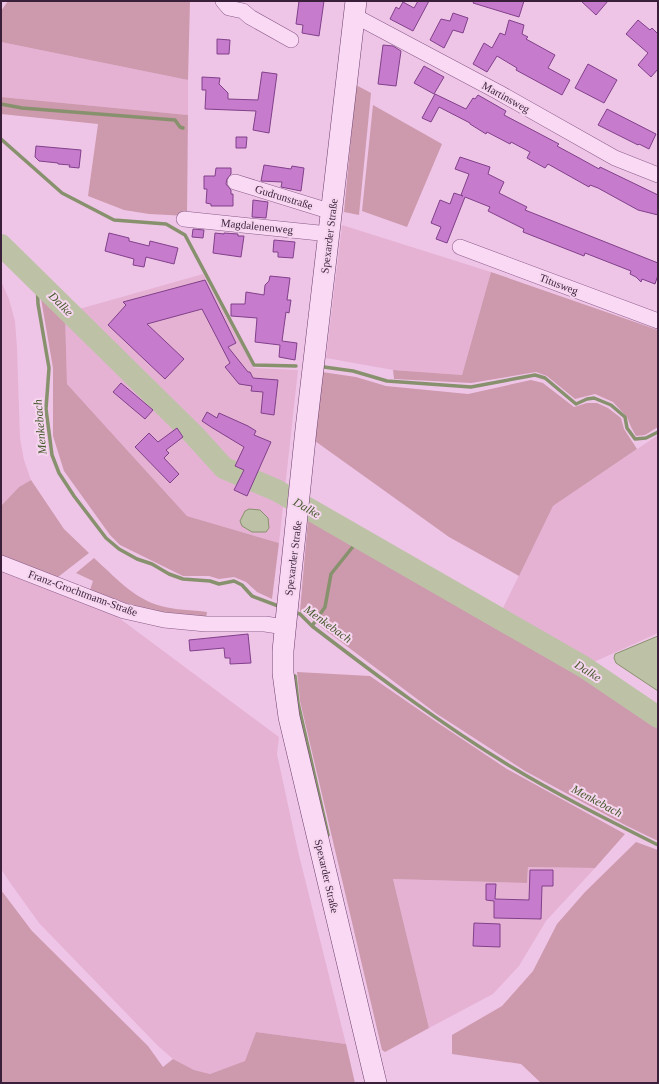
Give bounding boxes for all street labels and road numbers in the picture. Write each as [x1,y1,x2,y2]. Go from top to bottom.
street label: Martinsweg [480,79,532,115]
street label: Gudrunstraße [254,183,314,212]
street label: Spexarder Straße [318,198,340,274]
street label: Magdalenenweg [220,216,294,236]
street label: Titusweg [538,271,581,297]
street label: Spexarder Straße [282,520,304,596]
street label: Franz-Grochtmann-Straße [27,568,139,618]
street label: Spexarder Straße [313,838,341,914]

